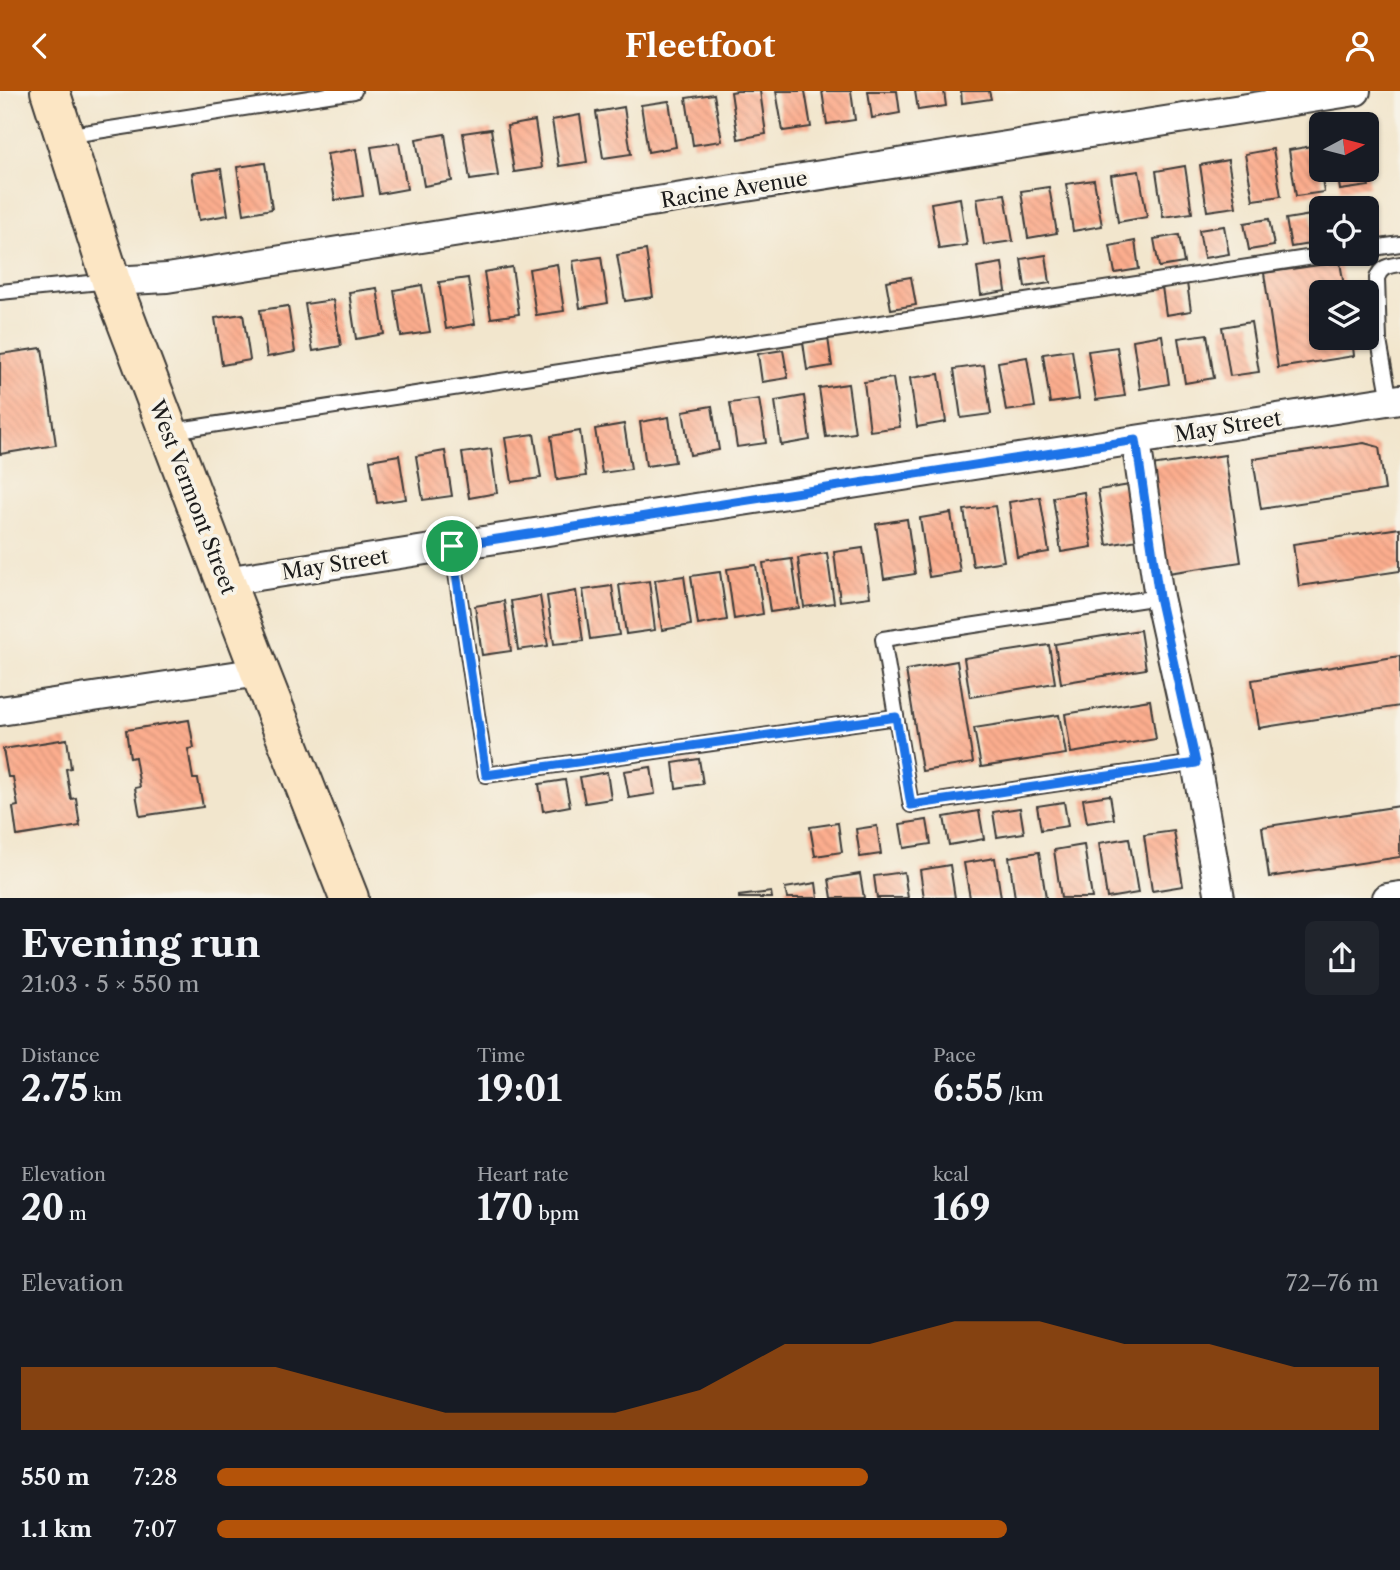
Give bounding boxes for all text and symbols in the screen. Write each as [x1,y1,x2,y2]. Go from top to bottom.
text: Fleetfoot [625,26,775,65]
icon: back [21,27,59,65]
icon: person [1341,27,1379,65]
north arrow [1309,112,1379,182]
map controls [1309,112,1379,350]
street label: Racine Avenue [659,165,809,213]
button: locate [1309,196,1379,266]
button: layers [1309,280,1379,350]
street label: West Vermont Street [144,395,242,598]
street label: May Street [1173,405,1284,447]
pin [422,516,482,576]
icon: arrive [433,527,471,565]
street label: May Street [280,543,391,585]
text: Evening run [21,920,261,967]
button: share [1305,921,1379,995]
text: 21:03 · 5 × 550 m [21,970,199,998]
text: Distance [21,1044,100,1067]
text: Time [477,1044,525,1067]
text: Pace [933,1044,976,1067]
text: 2.75 [21,1067,88,1110]
text: 19:01 [477,1067,562,1110]
text: 6:55 [933,1067,1003,1110]
text: km [88,1083,122,1106]
text: /km [1003,1083,1044,1106]
text: Elevation [21,1163,106,1186]
text: Heart rate [477,1163,569,1186]
text: kcal [933,1163,969,1186]
text: 20 [21,1186,64,1229]
text: 170 [477,1186,533,1229]
text: 169 [933,1186,991,1229]
text: m [64,1202,87,1225]
text: bpm [533,1202,579,1225]
text: Elevation [21,1269,124,1297]
text: 72–76 m [1286,1269,1379,1297]
text: 550 m [21,1463,90,1491]
text: 7:28 [133,1463,178,1491]
text: 1.1 km [21,1515,92,1543]
text: 7:07 [133,1515,177,1543]

